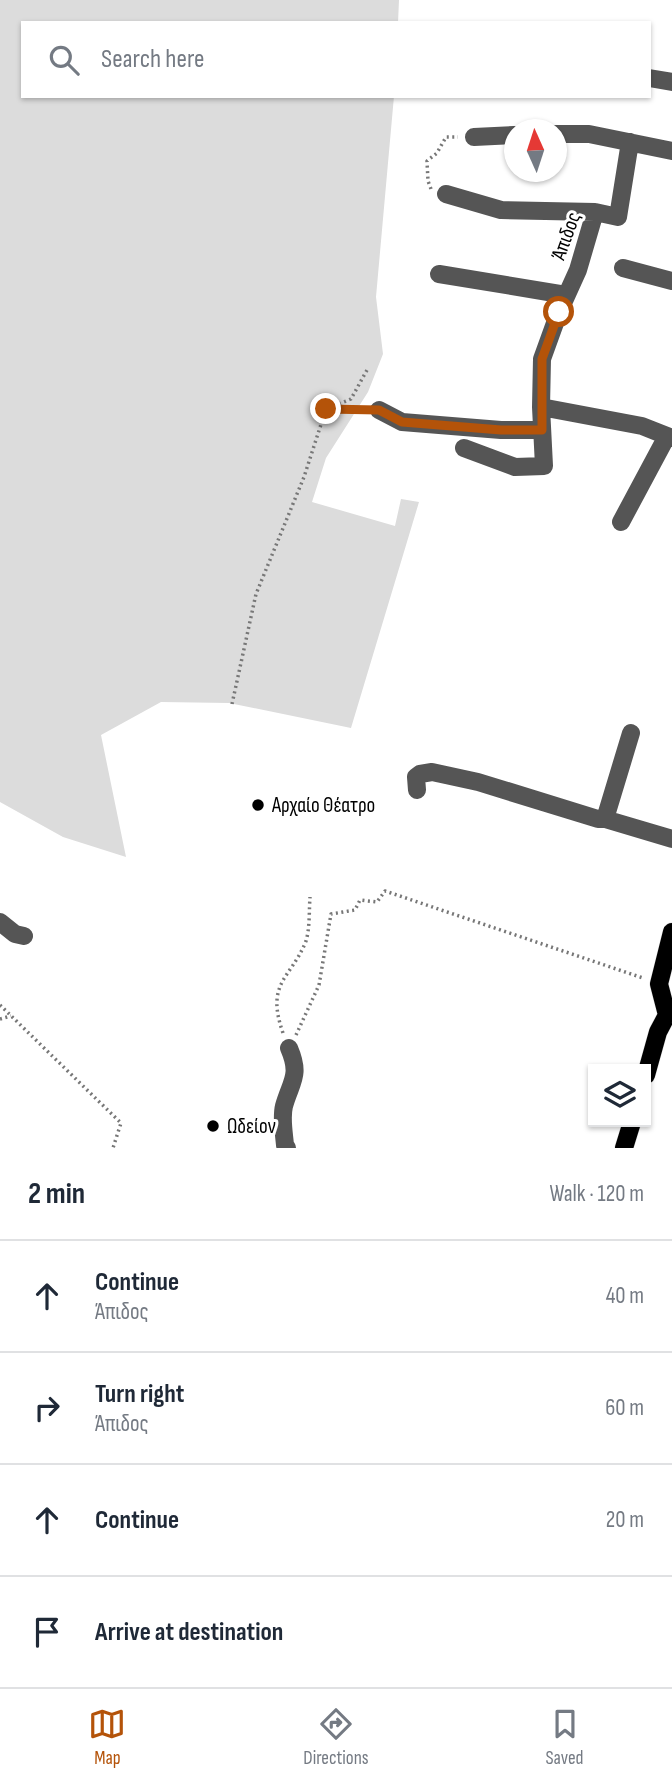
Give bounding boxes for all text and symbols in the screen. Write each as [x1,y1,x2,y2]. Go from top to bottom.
search box [21,21,651,98]
icon: search [45,41,83,79]
text: Search here [101,44,204,75]
north arrow [504,119,567,182]
street label: Άπιδος [546,209,586,263]
route start [543,296,574,327]
route end [310,393,341,424]
place label: Αρχαίο Θέατρο [271,793,375,818]
marker: Αρχαίο Θέατρο [250,797,266,813]
map controls [588,1064,651,1127]
button: layers [588,1064,651,1127]
place label: Ωδείον [227,1114,276,1139]
marker: Ωδείον [205,1118,221,1134]
text: 2 min [28,1176,85,1212]
text: Walk · 120 m [549,1180,644,1208]
text: Continue [95,1267,179,1298]
icon: ahead [28,1277,66,1315]
text: 40 m [606,1282,644,1310]
text: Άπιδος [95,1298,149,1326]
text: Turn right [95,1379,184,1410]
icon: right [28,1389,66,1427]
text: 60 m [605,1394,644,1422]
text: Άπιδος [95,1410,149,1438]
icon: ahead [28,1501,66,1539]
text: Continue [95,1505,179,1536]
text: 20 m [606,1506,644,1534]
icon: arrive [28,1613,66,1651]
text: Arrive at destination [95,1617,283,1648]
tab: Map [88,1705,126,1770]
tab: Directions [303,1705,369,1770]
tab: Saved [545,1705,584,1770]

